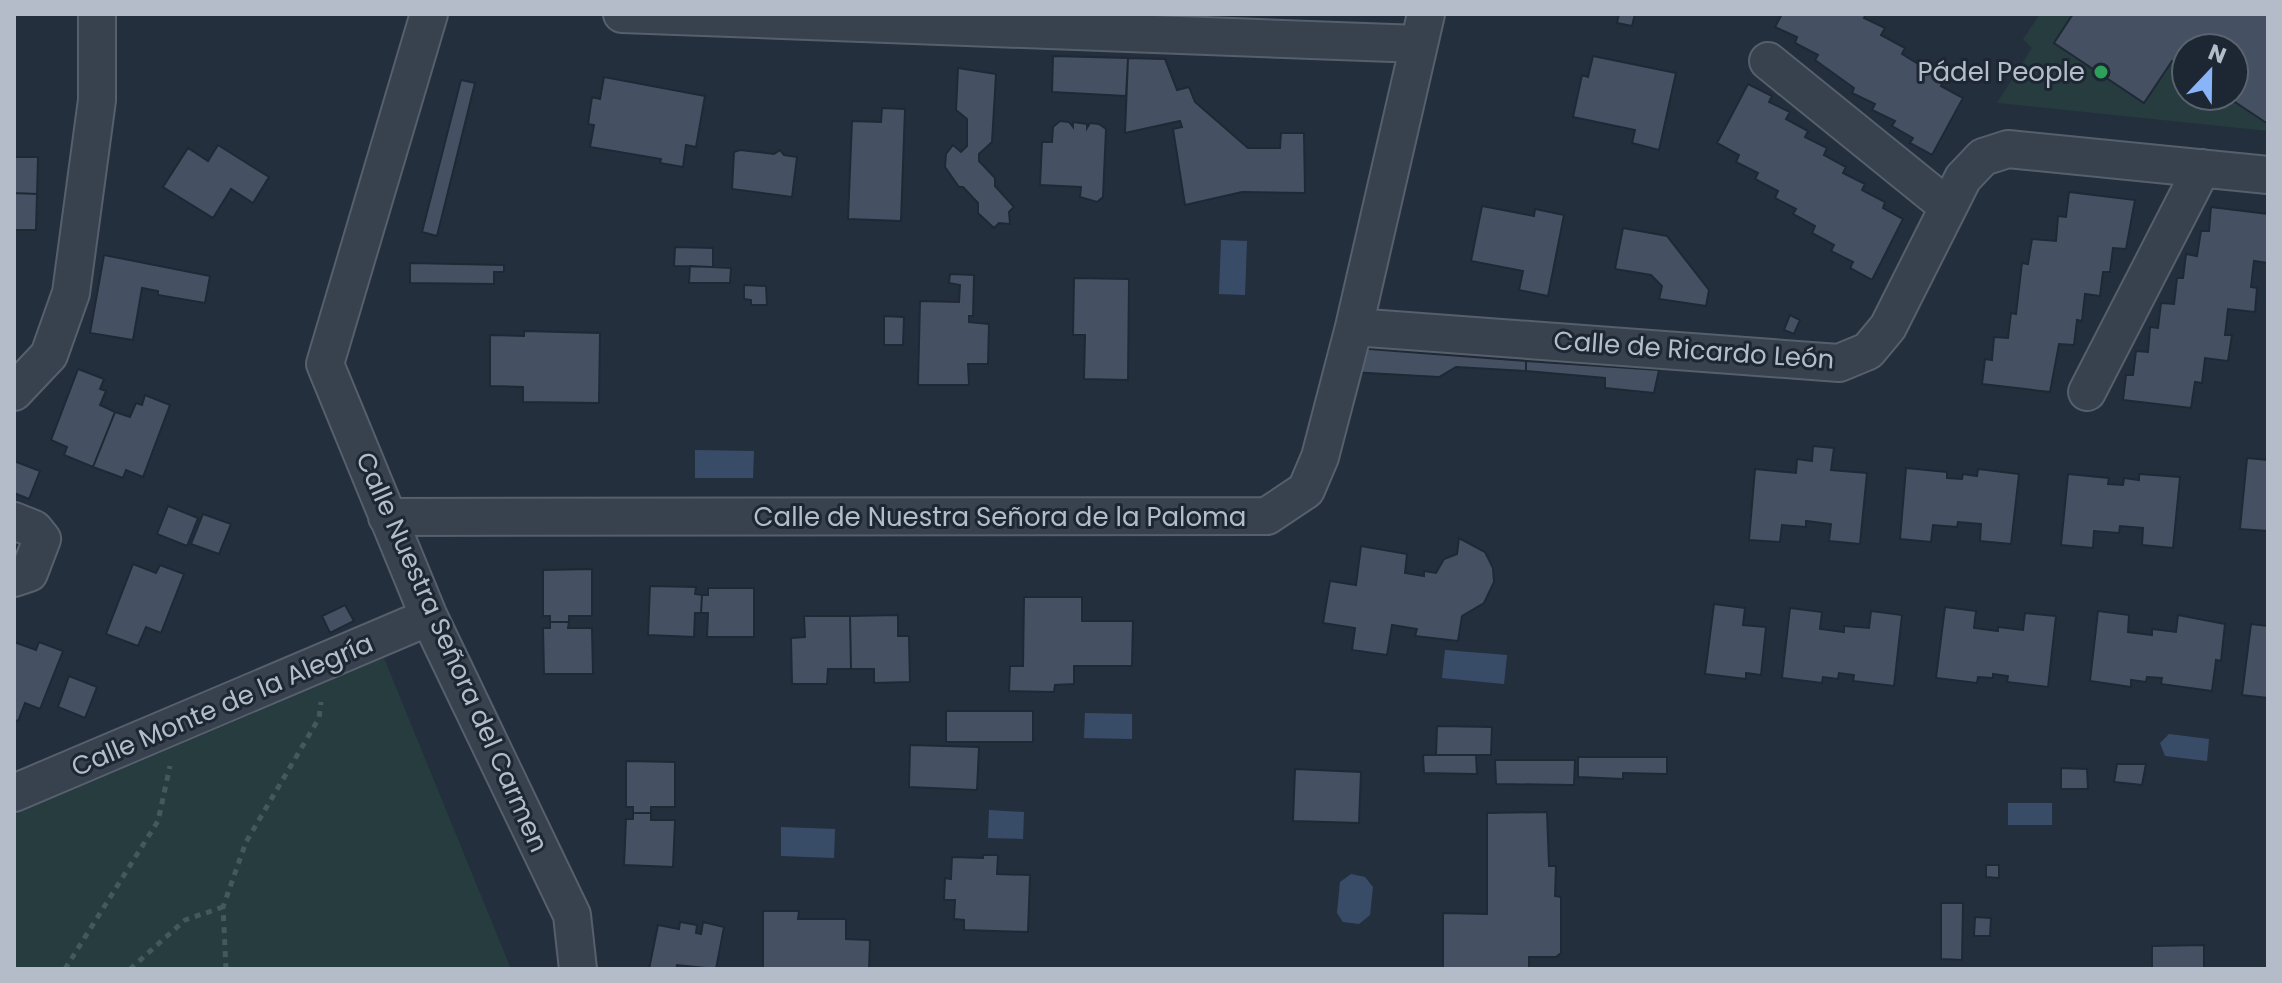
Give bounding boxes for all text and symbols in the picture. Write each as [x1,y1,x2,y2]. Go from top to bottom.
north arrow [2170,32,2250,112]
text: N [2204,36,2231,71]
place label: Pádel People [1917,54,2085,90]
marker: Pádel People [2092,63,2110,81]
street label: Calle de Ricardo León [1552,322,1836,378]
street label: Calle Nuestra Señora del Carmen [347,446,557,858]
street label: Calle de Nuestra Señora de la Paloma [754,499,1246,535]
street label: Calle Monte de la Alegría [66,625,378,785]

